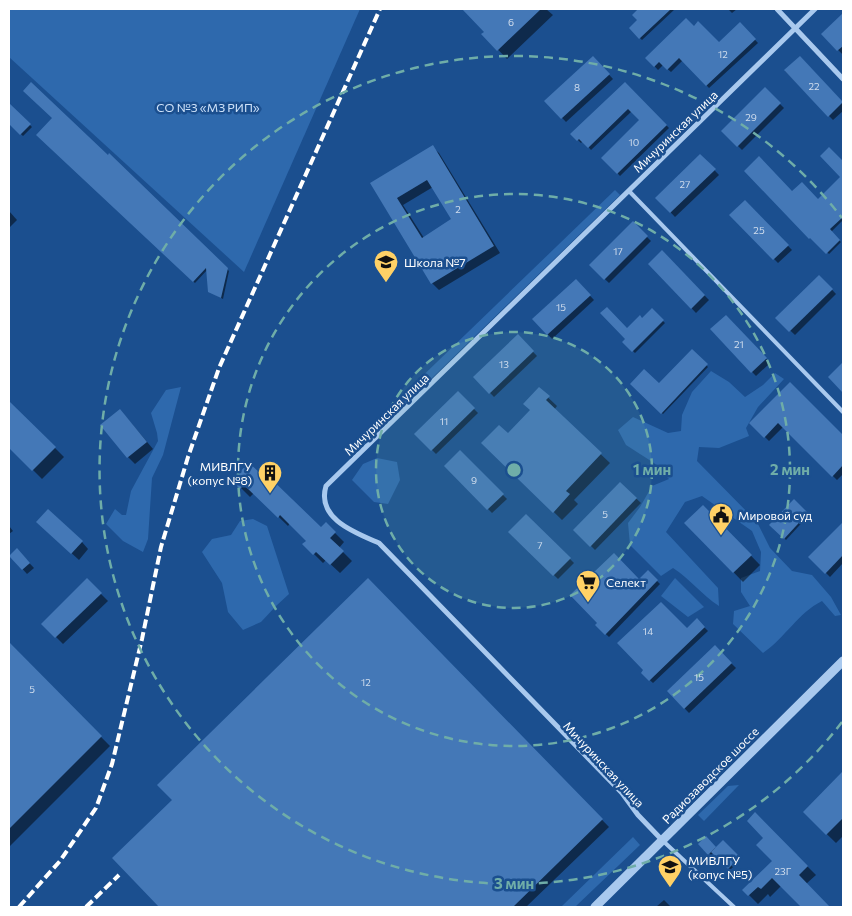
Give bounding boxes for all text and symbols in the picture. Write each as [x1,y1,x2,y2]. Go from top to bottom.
house number: 6 [508,16,514,28]
house number: 12 [718,48,728,60]
house number: 22 [808,80,820,92]
house number: 8 [574,81,580,93]
street label: Мичуринская улица [630,87,720,175]
park label: СО №3 «МЗ РИП» [156,100,260,114]
house number: 29 [745,111,757,123]
house number: 10 [629,136,639,148]
house number: 27 [680,178,690,190]
house number: 2 [455,203,461,215]
house number: 25 [753,224,765,236]
house number: 17 [613,245,623,257]
school or university icon: Школа №7 [373,249,399,283]
place label: Школа №7 [404,255,466,269]
house number: 15 [556,301,566,313]
house number: 21 [734,338,744,350]
house number: 13 [499,358,509,370]
street label: Мичуринская улица [341,370,431,458]
house number: 11 [440,415,448,427]
place label: МИВЛГУ (копус №8) [187,459,252,487]
building icon: МИВЛГУ (копус №8) [257,460,283,494]
text: 1 мин [633,460,671,478]
text: 2 мин [770,460,810,478]
centre of rings [505,461,523,479]
house number: 9 [471,474,477,486]
public building icon: Мировой суд [708,502,734,536]
house number: 5 [602,508,608,520]
place label: Мировой суд [738,508,812,522]
house number: 7 [537,539,543,551]
supermarket icon: Селект [575,569,601,603]
place label: Селект [606,575,646,589]
house number: 14 [643,625,653,637]
house number: 15 [694,671,704,683]
house number: 12 [361,676,371,688]
house number: 5 [29,683,35,695]
street label: Мичуринская улица [561,718,647,810]
street label: Радиозаводское шоссе [659,724,761,826]
place label: МИВЛГУ (копус №5) [688,853,752,881]
school or university icon: МИВЛГУ (копус №5) [657,854,683,888]
house number: 23Г [775,865,792,877]
text: 3 мин [494,874,534,892]

